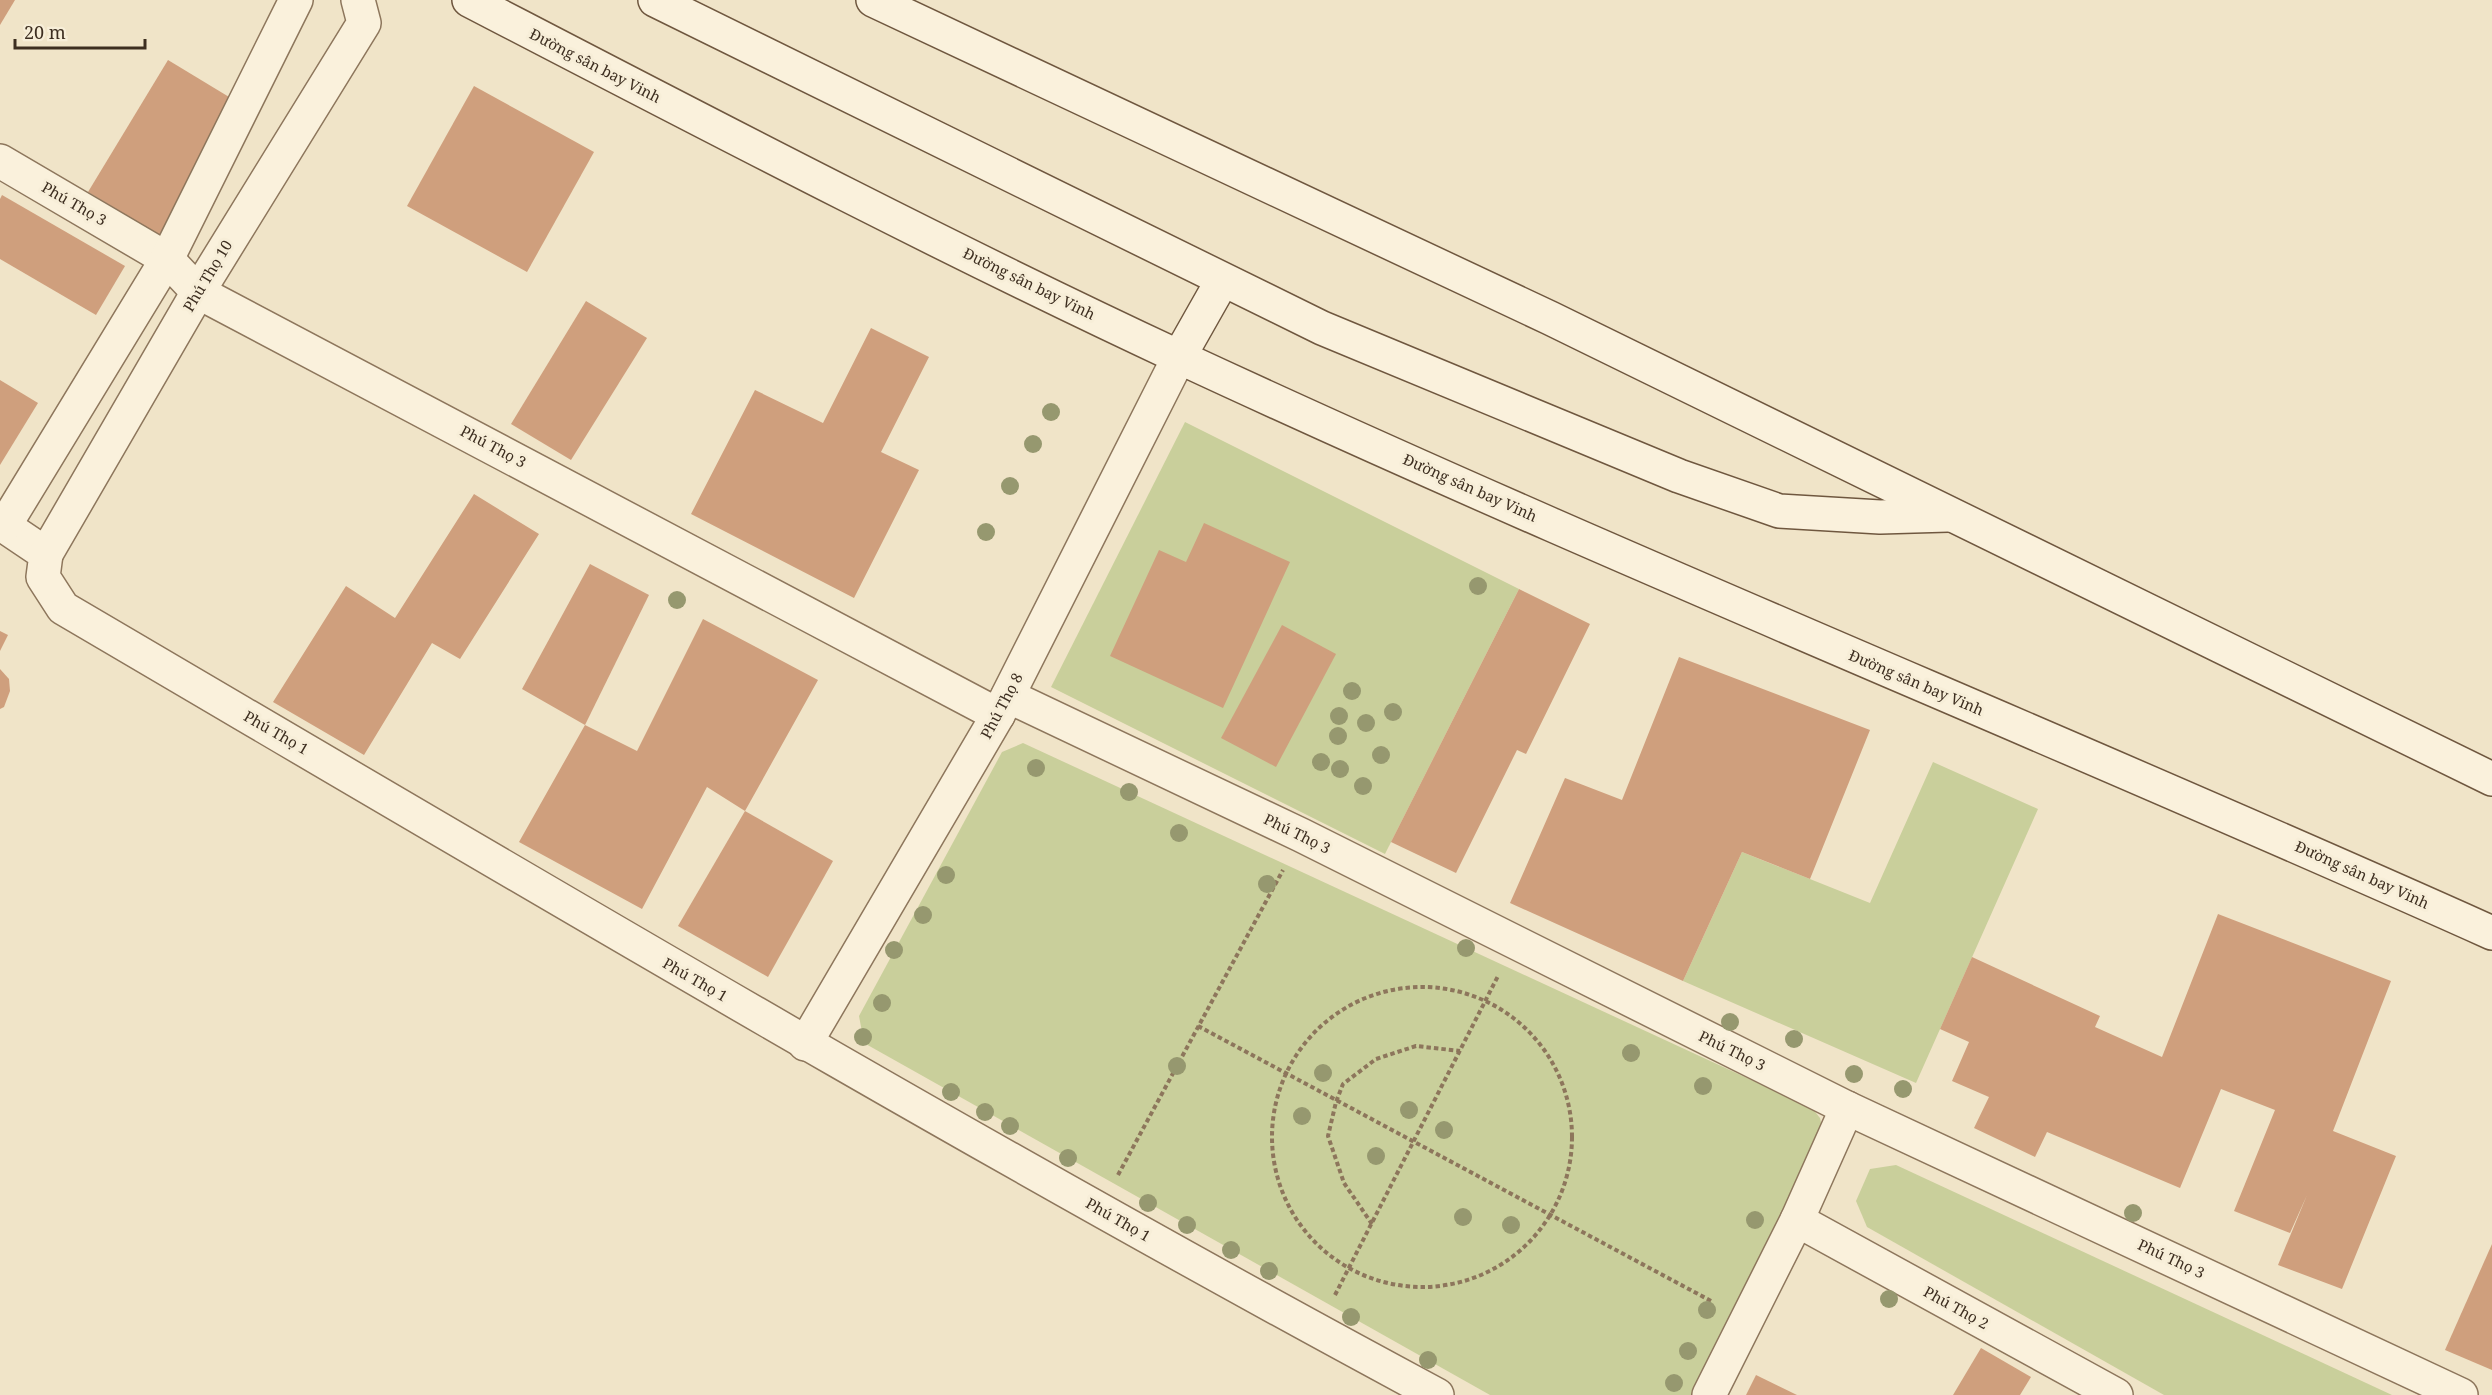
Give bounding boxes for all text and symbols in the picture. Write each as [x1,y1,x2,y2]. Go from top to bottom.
scale bar [15,12,146,50]
text: 20 m [24,20,66,44]
street label: Đường sân bay Vinh [526,23,665,107]
street label: Phú Thọ 3 [38,177,111,230]
street label: Phú Thọ 10 [178,236,236,315]
street label: Đường sân bay Vinh [960,242,1099,324]
street label: Phú Thọ 3 [457,420,530,472]
street label: Đường sân bay Vinh [1400,449,1541,526]
street label: Đường sân bay Vinh [1846,645,1987,720]
street label: Phú Thọ 8 [975,669,1027,742]
street label: Phú Thọ 1 [240,706,313,759]
street label: Phú Thọ 3 [1261,808,1334,858]
street label: Đường sân bay Vinh [2292,836,2433,913]
street label: Phú Thọ 1 [659,953,732,1006]
street label: Phú Thọ 3 [1696,1025,1769,1075]
street label: Phú Thọ 1 [1082,1193,1155,1246]
street label: Phú Thọ 3 [2135,1234,2208,1282]
street label: Phú Thọ 2 [1920,1281,1993,1333]

